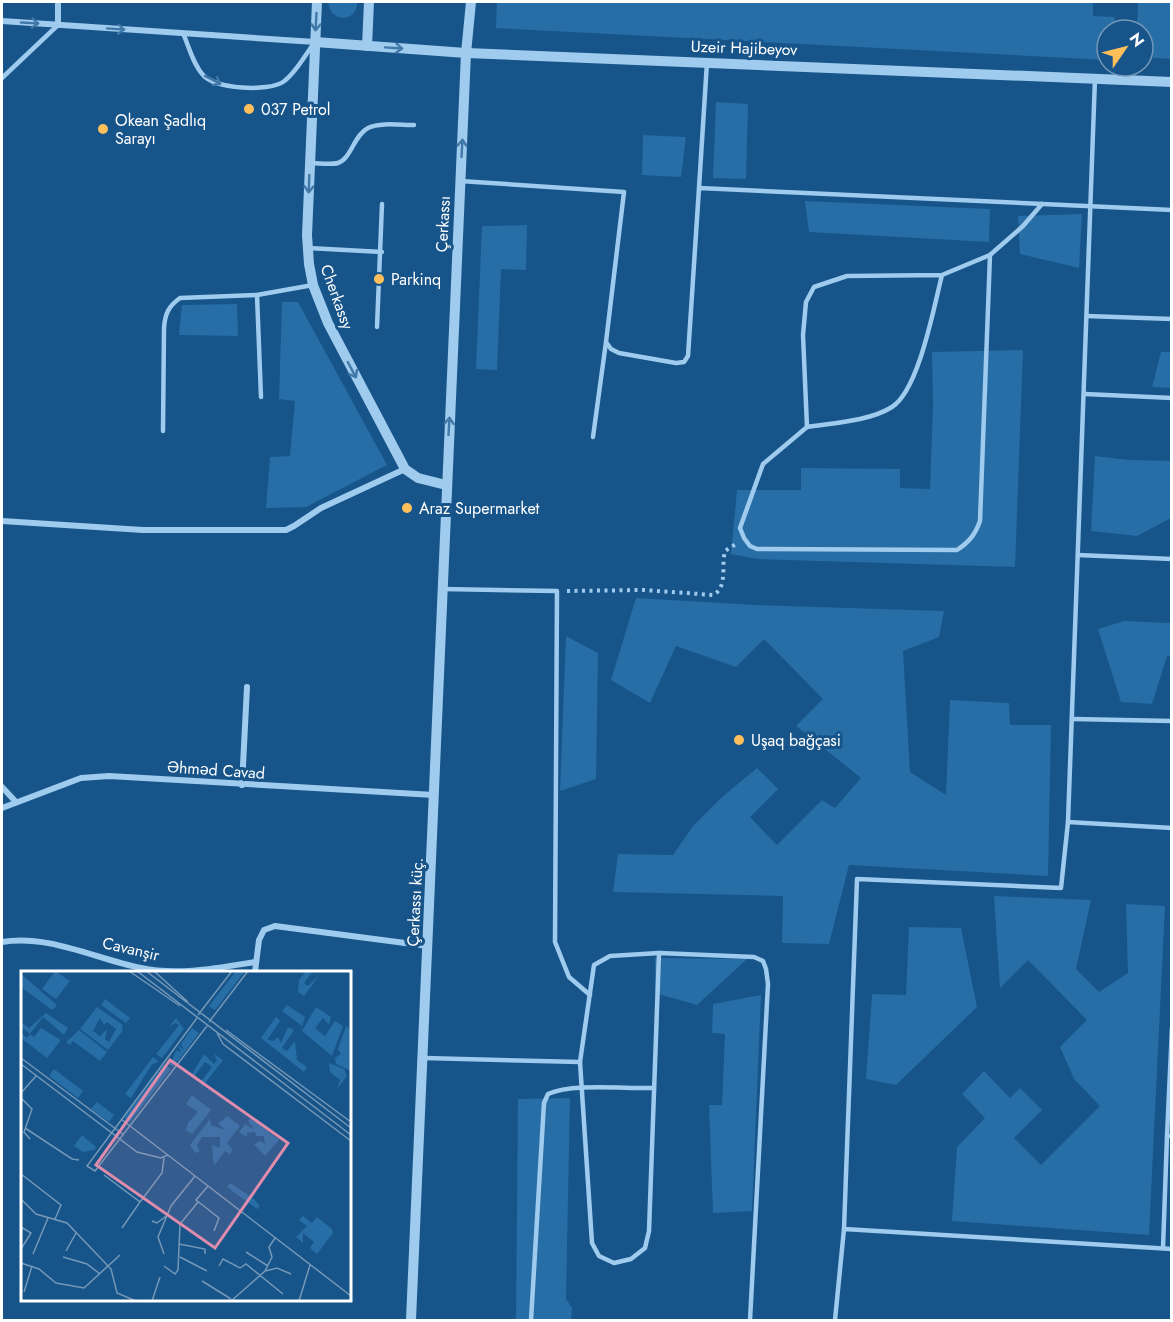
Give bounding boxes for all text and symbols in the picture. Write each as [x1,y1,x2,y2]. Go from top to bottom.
one-way arrow [311,11,322,31]
one-way arrow [19,18,39,29]
north arrow [1095,18,1155,78]
one-way arrow [106,23,126,34]
text: N [1124,28,1150,51]
street label: Uzeir Hajibeyov [690,35,799,61]
one-way arrow [384,43,404,54]
one-way arrow [204,75,222,87]
place label: 037 Petrol [261,98,330,121]
marker: 037 Petrol [242,102,256,116]
place label: Okean Şadlıq Sarayı [115,109,206,150]
marker: Okean Şadlıq Sarayı [96,122,110,136]
one-way arrow [456,138,467,158]
one-way arrow [304,174,315,194]
street label: Çerkassı [430,195,456,253]
street label: Cherkassy [315,261,360,334]
place label: Parkinq [391,268,441,291]
marker: Parkinq [372,272,386,286]
one-way arrow [347,361,358,379]
one-way arrow [443,417,454,437]
place label: Araz Supermarket [419,497,540,520]
marker: Araz Supermarket [400,501,414,515]
place label: Uşaq bağçasi [751,729,841,752]
marker: Uşaq bağçasi [732,733,746,747]
street label: Əhməd Cavad [166,755,266,785]
street label: Çerkassı küç. [401,857,429,947]
street label: Cavanşir [100,931,162,967]
inset map [21,971,351,1301]

